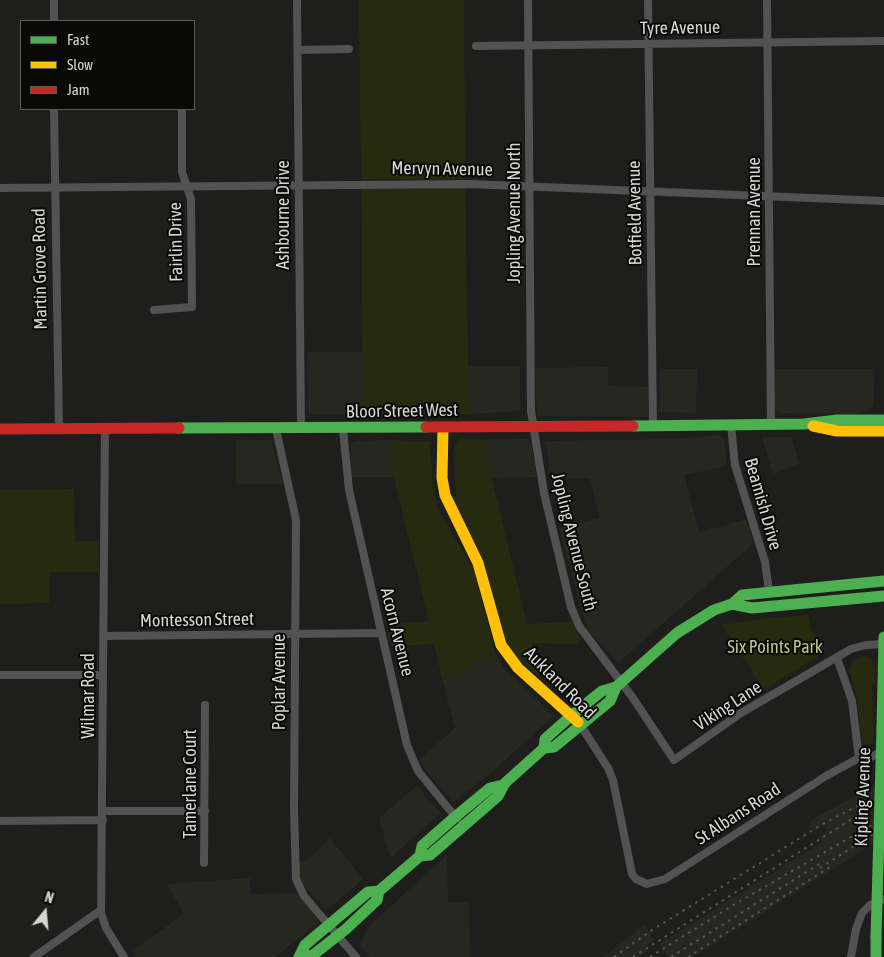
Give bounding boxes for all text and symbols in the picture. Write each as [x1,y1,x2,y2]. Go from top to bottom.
street label: Tyre Avenue [640,17,720,39]
legend [20,20,195,110]
text: Fast [67,31,89,48]
text: Slow [67,56,93,73]
text: Jam [67,81,90,98]
street label: Jopling Avenue North [503,142,525,284]
street label: Mervyn Avenue [391,157,493,181]
street label: Prennan Avenue [743,157,765,267]
street label: Ashbourne Drive [272,160,294,270]
street label: Botfield Avenue [623,160,647,266]
street label: Fairlin Drive [165,202,187,282]
street label: Martin Grove Road [28,208,52,330]
street label: Bloor Street West [346,399,458,423]
street label: Beamish Drive [740,456,786,552]
street label: Jopling Avenue South [546,471,602,613]
street label: Acorn Avenue [376,586,418,678]
street label: Montesson Street [140,608,254,632]
street label: Poplar Avenue [268,634,290,730]
park label: Six Points Park [727,636,823,658]
street label: Aukland Road [520,643,600,723]
street label: Wilmar Road [77,653,99,739]
street label: Viking Lane [690,676,766,736]
street label: Tamerlane Court [179,729,201,839]
street label: Kipling Avenue [850,747,876,847]
street label: St Albans Road [691,778,785,850]
north arrow [20,887,70,937]
text: N [43,889,56,907]

